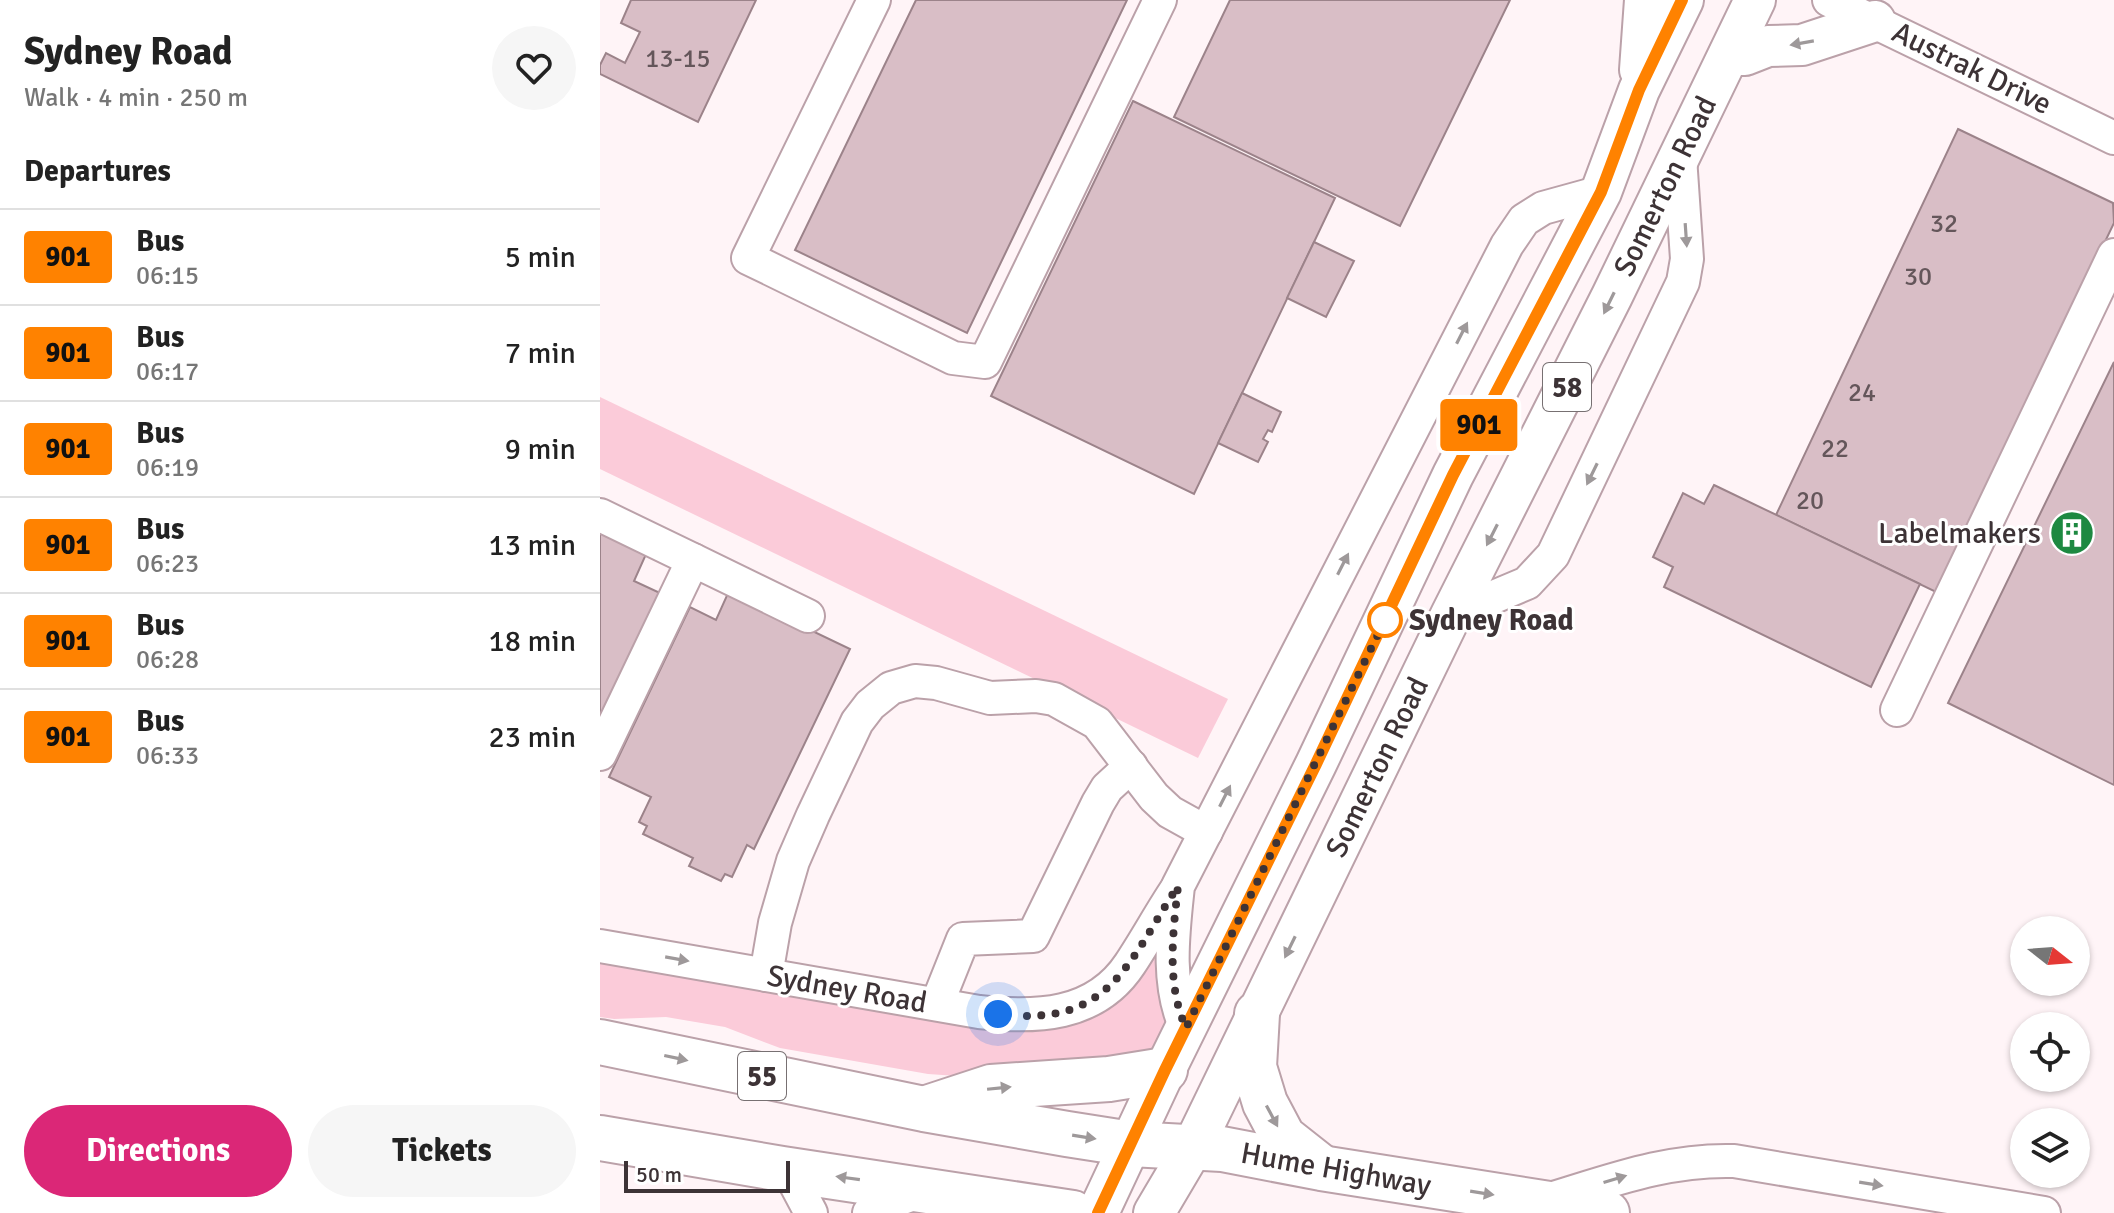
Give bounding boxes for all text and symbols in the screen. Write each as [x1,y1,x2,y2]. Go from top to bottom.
street label: Austrak Drive [1886,14,2058,123]
button: heart [492,26,576,110]
text: Sydney Road [24,28,233,75]
one-way arrow [1790,37,1815,49]
house number: 13-15 [645,43,711,75]
text: Walk · 4 min · 250 m [24,82,248,114]
street label: Somerton Road [1606,90,1725,282]
text: Departures [24,153,171,190]
house number: 32 [1930,208,1958,240]
text: Bus [136,223,184,260]
one-way arrow [1680,223,1693,248]
text: 5 min [505,239,576,276]
text: 901 [45,240,91,274]
text: 06:15 [136,260,199,292]
house number: 30 [1904,261,1932,293]
one-way arrow [1602,291,1615,314]
text: Bus [136,319,184,356]
one-way arrow [1455,322,1468,345]
text: 7 min [505,335,576,372]
text: 901 [45,336,91,370]
text: 06:17 [136,356,199,388]
road number: 58 [1543,363,1591,411]
house number: 24 [1848,377,1876,409]
line badge: 901 [1433,399,1525,451]
text: 901 [1456,408,1502,442]
text: Bus [136,415,184,452]
text: 9 min [505,431,576,468]
text: 901 [45,432,91,466]
house number: 22 [1821,433,1849,465]
text: 06:19 [136,452,199,484]
one-way arrow [1585,463,1599,486]
house number: 20 [1796,485,1824,517]
building icon: Labelmakers [2048,509,2096,557]
text: Bus [136,511,184,548]
place label: Labelmakers [1878,515,2041,552]
one-way arrow [1485,524,1499,546]
text: 13 min [489,527,576,564]
text: 901 [45,528,91,562]
text: 06:23 [136,548,199,580]
one-way arrow [1337,553,1350,576]
place label: Sydney Road [1409,602,1574,639]
marker: Sydney Road [1368,603,1402,637]
text: Bus [136,607,184,644]
text: 18 min [489,623,576,660]
text: 901 [45,624,91,658]
text: 06:28 [136,644,199,676]
street label: Somerton Road [1318,671,1437,863]
text: Bus [136,703,184,740]
text: 23 min [489,719,576,756]
text: 901 [45,720,91,754]
text: 06:33 [136,740,199,772]
one-way arrow [1218,784,1231,807]
north arrow [2010,916,2090,996]
map controls [2010,916,2090,1188]
one-way arrow [1283,936,1297,959]
one-way arrow [665,954,690,966]
street label: Sydney Road [764,957,930,1022]
your location [978,994,1018,1034]
button: locate [2010,1012,2090,1092]
one-way arrow [664,1052,689,1065]
road number: 55 [738,1052,786,1100]
one-way arrow [987,1081,1012,1094]
button: Directions [24,1105,292,1197]
button: Tickets [308,1105,576,1197]
one-way arrow [1266,1105,1279,1128]
button: layers [2010,1108,2090,1188]
one-way arrow [1071,1131,1096,1143]
street label: Hume Highway [1238,1135,1434,1204]
scale bar [624,1157,790,1193]
text: 50 m [636,1161,682,1188]
one-way arrow [835,1172,860,1185]
one-way arrow [1603,1172,1627,1185]
one-way arrow [1859,1178,1884,1191]
one-way arrow [1469,1187,1494,1200]

